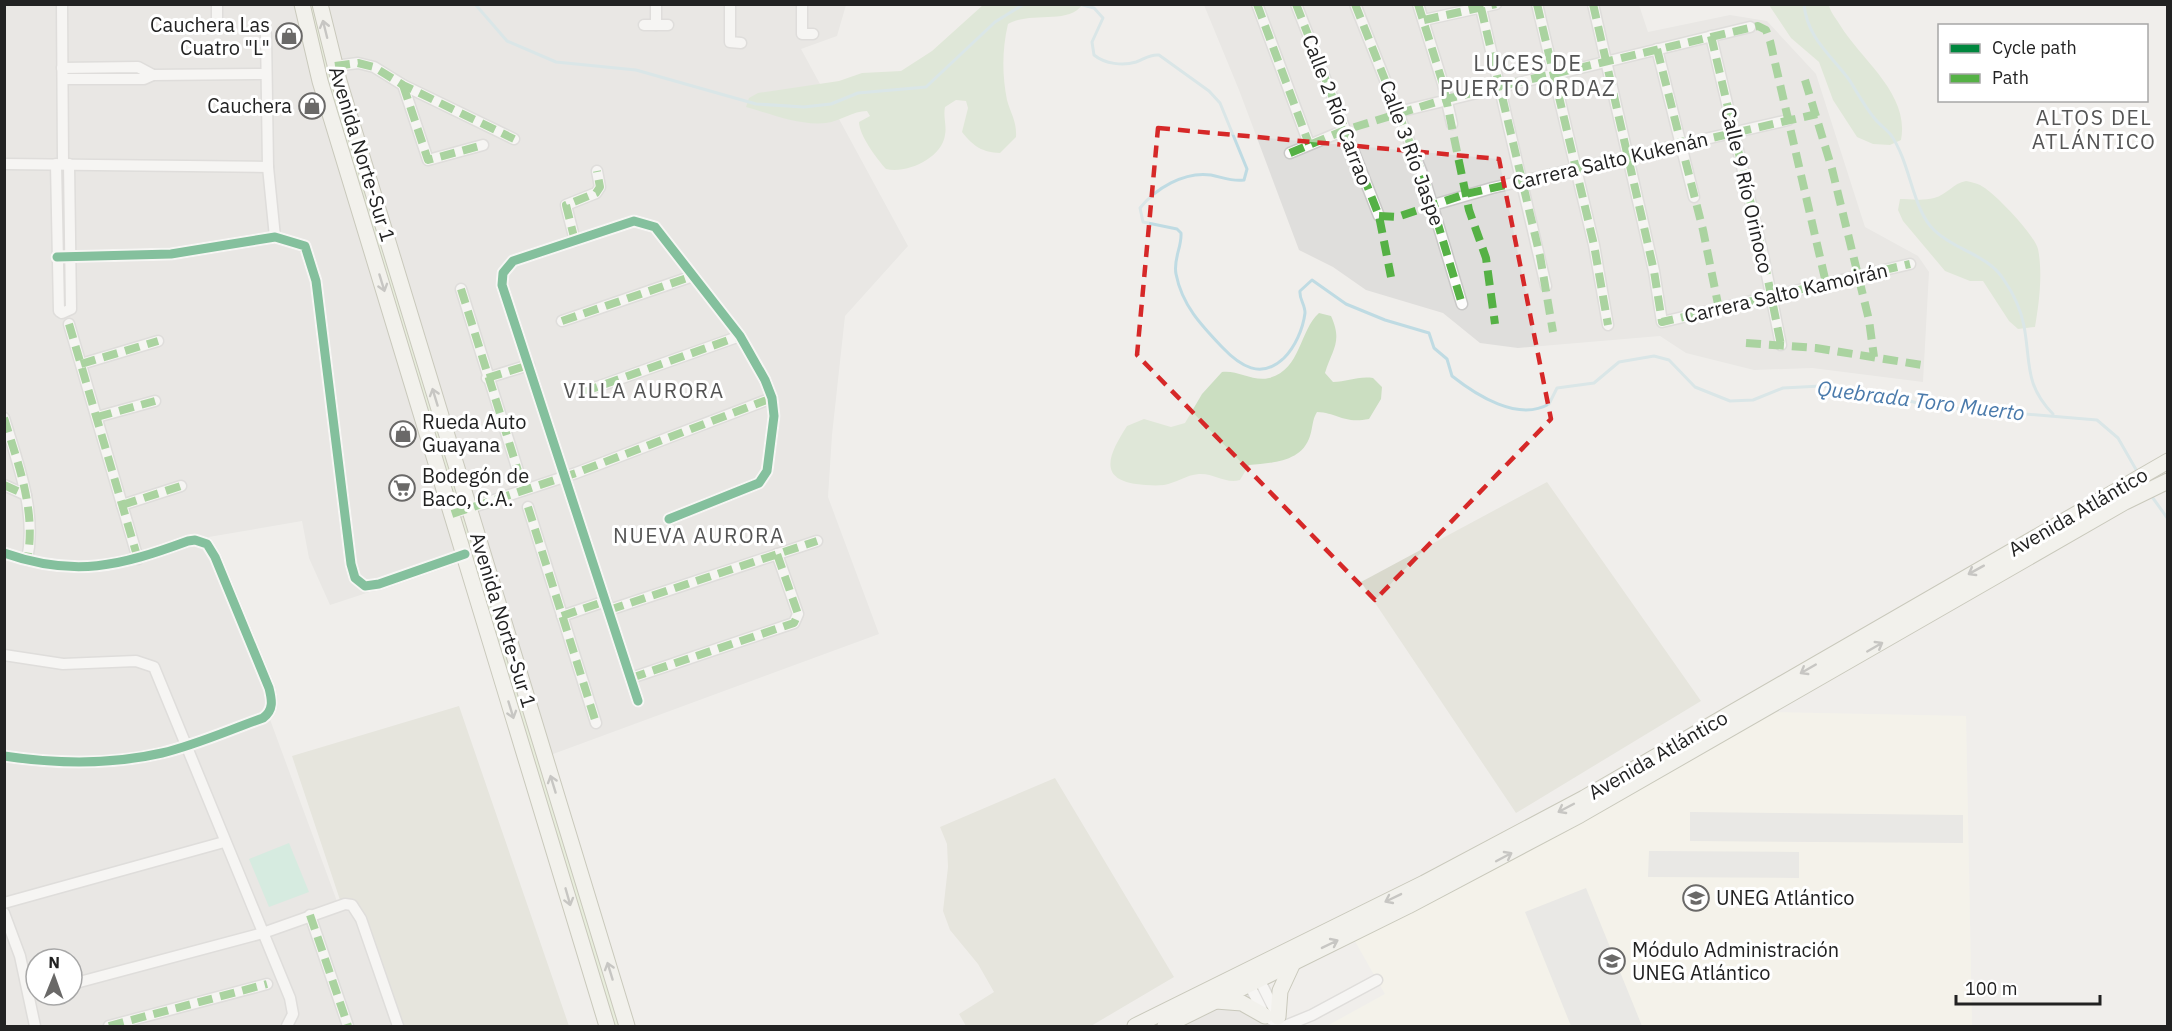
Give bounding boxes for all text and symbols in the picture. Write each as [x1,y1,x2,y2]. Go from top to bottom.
place label: Cauchera Las Cuatro "L" [150,11,270,61]
one-way arrow [319,20,331,39]
shop icon: Cauchera Las Cuatro "L" [274,21,304,51]
legend [1938,24,2148,102]
street label: Calle 2 Río Carrao [1296,30,1379,189]
text: Cycle path [1992,36,2077,59]
district label: LUCES DE PUERTO ORDAZ [1440,48,1616,102]
street label: Avenida Norte-Sur 1 [323,63,402,245]
text: Path [1992,66,2029,89]
street label: Calle 3 Río Jaspe [1374,76,1451,229]
shop icon: Cauchera [297,91,327,121]
place label: Cauchera [207,92,292,119]
district label: ALTOS DEL ATLÁNTICO [2032,103,2156,155]
street label: Calle 9 Río Orinoco [1715,104,1780,276]
street label: Carrera Salto Kukenán [1509,125,1710,196]
street label: Carrera Salto Kamoirán [1682,256,1890,329]
one-way arrow [377,273,388,292]
water label: Quebrada Toro Muerto [1816,373,2026,427]
district label: VILLA AURORA [563,376,725,404]
one-way arrow [429,388,440,407]
place label: Rueda Auto Guayana [422,408,526,458]
shop icon: Rueda Auto Guayana [388,419,418,449]
street label: Avenida Atlántico [2003,461,2152,562]
place label: Bodegón de Baco, C.A. [422,462,529,512]
supermarket icon: Bodegón de Baco, C.A. [387,473,417,503]
district label: NUEVA AURORA [613,521,785,549]
street label: Avenida Norte-Sur 1 [464,529,543,711]
one-way arrow [1968,564,1985,576]
one-way arrow [1866,640,1883,652]
one-way arrow [1800,663,1817,675]
one-way arrow [507,700,518,719]
street label: Avenida Atlántico [1583,704,1732,805]
one-way arrow [547,775,558,794]
one-way arrow [1558,802,1575,814]
one-way arrow [1495,851,1512,863]
school or university icon: UNEG Atlántico [1681,883,1711,913]
place label: UNEG Atlántico [1716,884,1854,911]
one-way arrow [563,887,574,906]
one-way arrow [1385,892,1402,904]
place label: Módulo Administración UNEG Atlántico [1632,936,1839,986]
one-way arrow [1320,938,1338,950]
school or university icon: Módulo Administración UNEG Atlántico [1597,946,1627,976]
north arrow [24,947,84,1007]
text: N [48,952,60,972]
one-way arrow [604,962,615,981]
scale bar [1956,968,2100,1006]
text: 100 m [1965,977,2017,1000]

